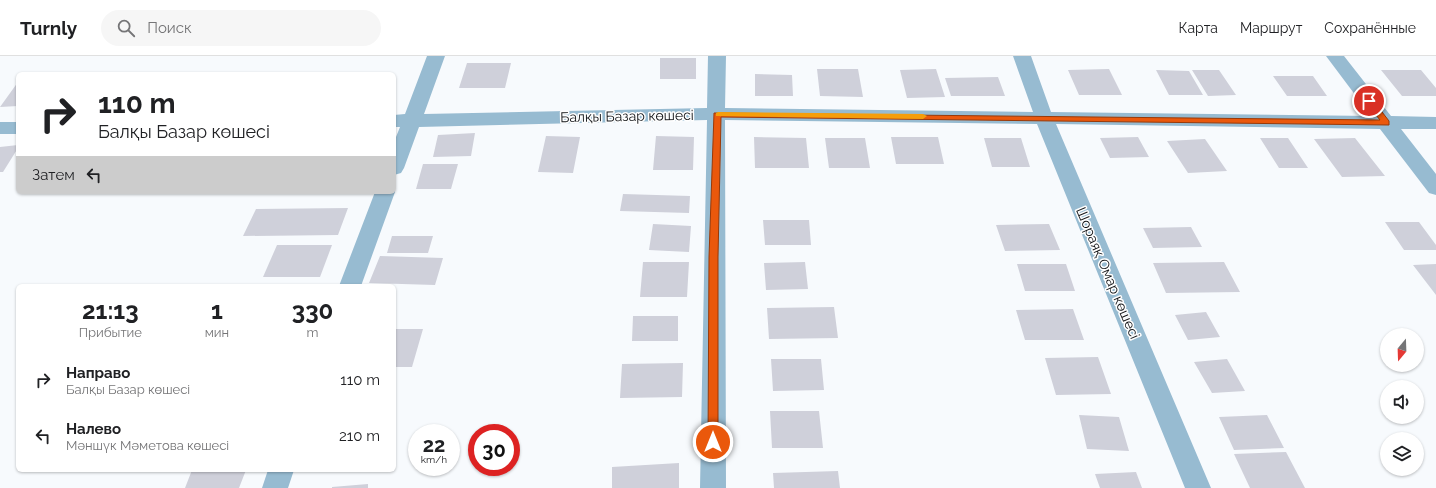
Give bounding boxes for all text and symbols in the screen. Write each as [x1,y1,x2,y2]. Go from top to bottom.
search box [101,10,381,46]
text: Turnly [20,17,77,39]
icon: search [115,17,137,39]
text: Поиск [147,19,192,37]
text: Карта [1179,20,1218,36]
text: Маршрут [1240,20,1302,36]
text: Сохранённые [1324,20,1416,36]
pin [1352,84,1386,118]
text: 110 m [98,87,176,120]
icon: right [32,88,84,140]
icon: arrive [1358,90,1380,112]
street label: Балқы Базар көшесі [560,107,694,125]
text: Балқы Базар көшесі [98,121,270,142]
icon: left [83,164,105,186]
text: Затем [32,166,75,184]
street label: Шораяқ Омар көшесі [1073,205,1143,341]
text: 21:13 [82,296,139,325]
text: 1 [211,296,223,325]
text: 330 [292,296,333,325]
text: Прибытие [79,325,142,340]
text: мин [205,325,229,340]
text: m [307,325,318,340]
north arrow [1380,328,1424,372]
map controls [1380,328,1424,476]
text: Направо [66,364,130,382]
icon: right [32,369,54,391]
text: 110 m [340,371,380,389]
button: sound [1380,380,1424,424]
text: Балқы Базар көшесі [66,382,190,397]
text: Налево [66,420,121,438]
position arrow [692,421,734,463]
speed limit sign: 30 [468,424,520,476]
icon: left [32,425,54,447]
text: 210 m [339,427,380,445]
button: layers [1380,432,1424,476]
text: 22 [423,433,445,457]
text: Мәншүк Мәметова көшесі [66,438,229,453]
text: km/h [421,454,447,465]

